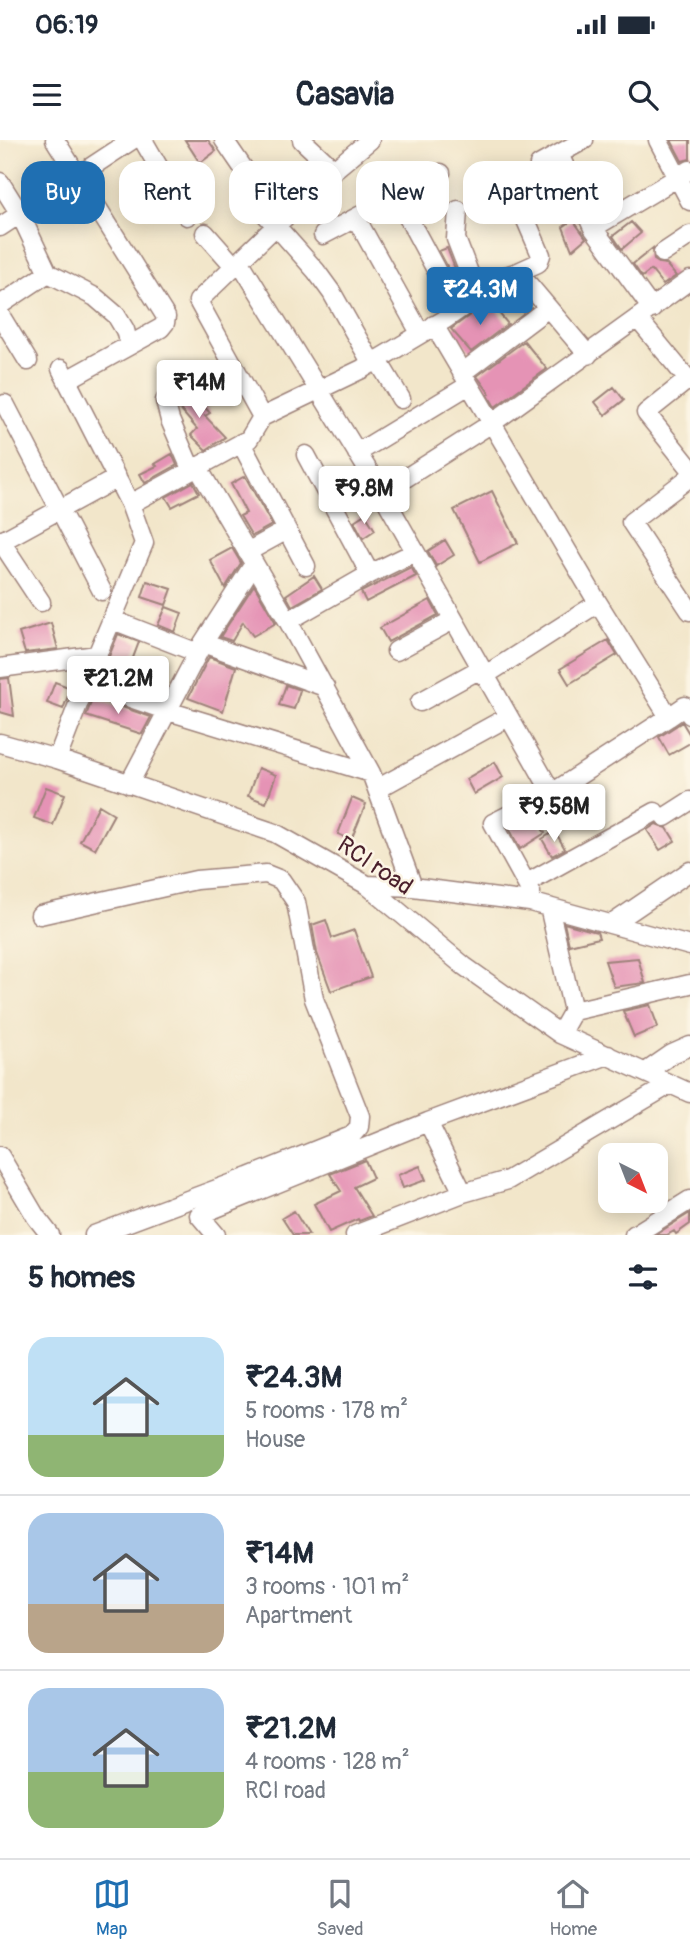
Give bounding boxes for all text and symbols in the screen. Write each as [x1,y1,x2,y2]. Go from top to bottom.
text: 06:19 [35,9,98,41]
text: Casavia [296,75,394,115]
icon: menu [28,76,66,114]
icon: search [624,76,662,114]
chip: Buy [21,161,105,224]
chip: Rent [119,161,215,224]
chip: Filters [229,161,342,224]
chip: New [356,161,449,224]
chip: Apartment [463,161,623,224]
pin: ₹24.3M [423,268,537,327]
text: ₹24.3M [443,275,517,304]
pin: ₹14M [158,360,240,420]
text: ₹14M [173,368,225,397]
pin: ₹9.8M [315,466,413,526]
text: ₹9.8M [335,474,393,503]
pin: ₹21.2M [61,656,175,716]
text: ₹21.2M [83,664,153,693]
pin: ₹9.58M [497,784,611,844]
text: ₹9.58M [518,792,590,821]
street label: RCI road [332,830,418,902]
north arrow [598,1143,668,1213]
map controls [598,1143,668,1213]
icon: filters [624,1258,662,1296]
text: 5 homes [28,1259,135,1296]
text: ₹24.3M [245,1359,342,1396]
icon: home [84,1365,168,1449]
text: 5 rooms · 178 m² [245,1396,408,1425]
text: House [245,1425,305,1454]
text: ₹14M [245,1535,314,1572]
icon: home [84,1541,168,1625]
text: 3 rooms · 101 m² [245,1572,409,1601]
text: Apartment [245,1601,352,1630]
text: ₹21.2M [245,1710,336,1747]
icon: home [84,1716,168,1800]
text: 4 rooms · 128 m² [245,1747,410,1776]
text: RCI road [245,1776,326,1805]
tab: Map [93,1875,131,1941]
tab: Saved [316,1875,364,1941]
tab: Home [549,1875,597,1941]

